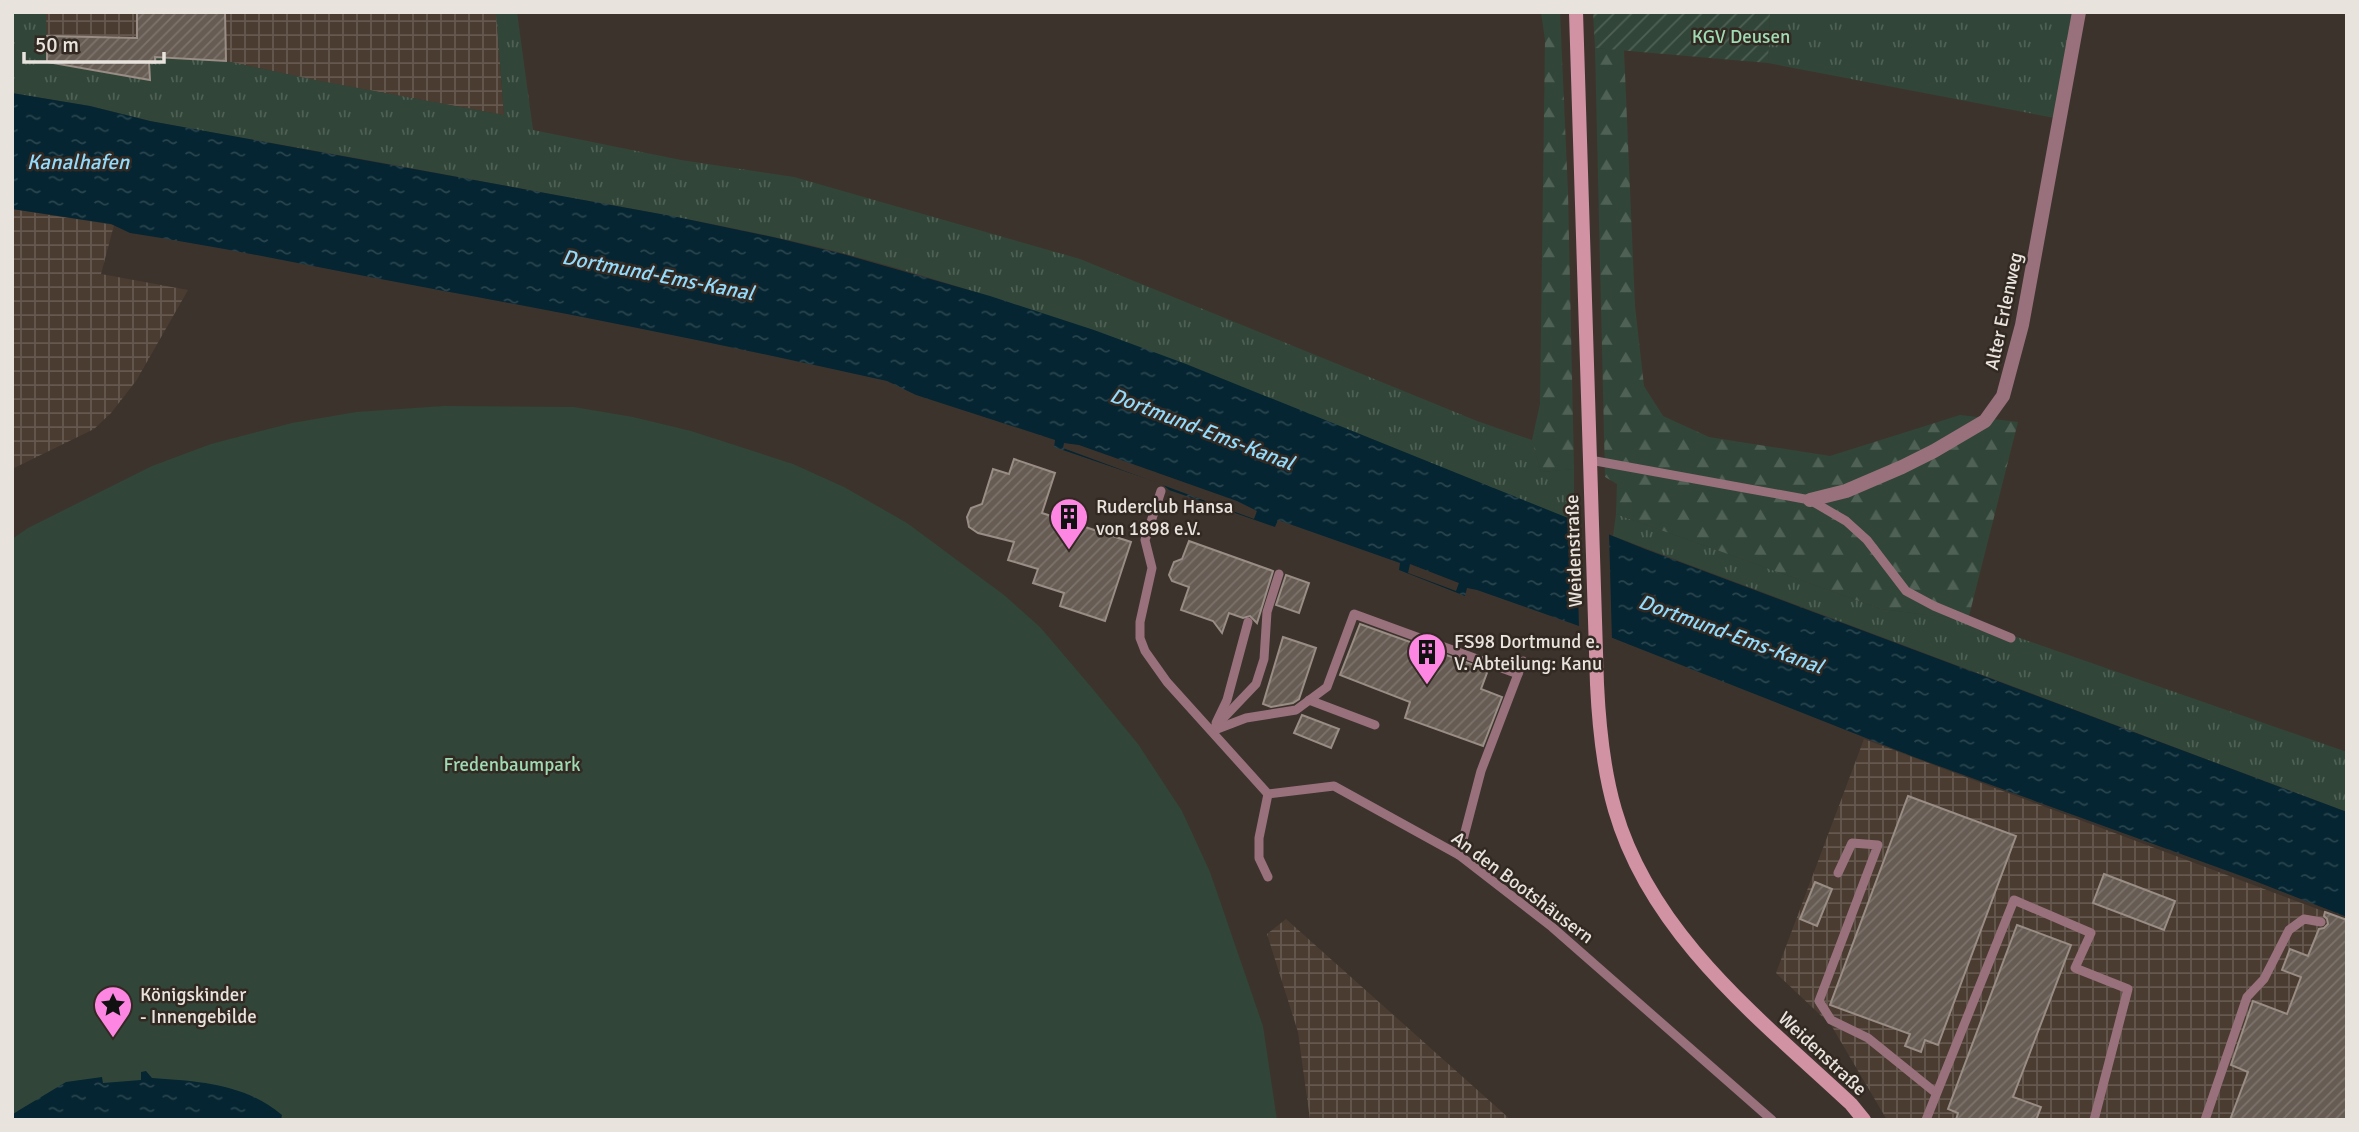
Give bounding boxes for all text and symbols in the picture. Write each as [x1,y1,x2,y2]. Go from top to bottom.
scale bar [24,21,164,65]
park label: KGV Deusen [1692,25,1790,49]
text: 50 m [35,32,79,58]
water label: Kanalhafen [27,149,130,175]
water label: Dortmund-Ems-Kanal [560,244,758,307]
street label: Alter Erlenweg [1980,250,2028,372]
water label: Dortmund-Ems-Kanal [1106,382,1299,477]
street label: Weidenstraße [1560,494,1588,608]
place label: Ruderclub Hansa von 1898 e.V. [1096,495,1233,541]
building icon: Ruderclub Hansa von 1898 e.V. [1048,496,1090,551]
water label: Dortmund-Ems-Kanal [1635,588,1829,680]
place label: FS98 Dortmund e. V. Abteilung: Kanu [1454,630,1602,676]
building icon: FS98 Dortmund e. V. Abteilung: Kanu [1406,631,1448,686]
park label: Fredenbaumpark [444,753,581,777]
street label: An den Bootshäusern [1447,826,1598,949]
place label: Königskinder - Innengebilde [140,983,257,1029]
place icon: Königskinder - Innengebilde [92,984,134,1039]
street label: Weidenstraße [1773,1006,1872,1101]

